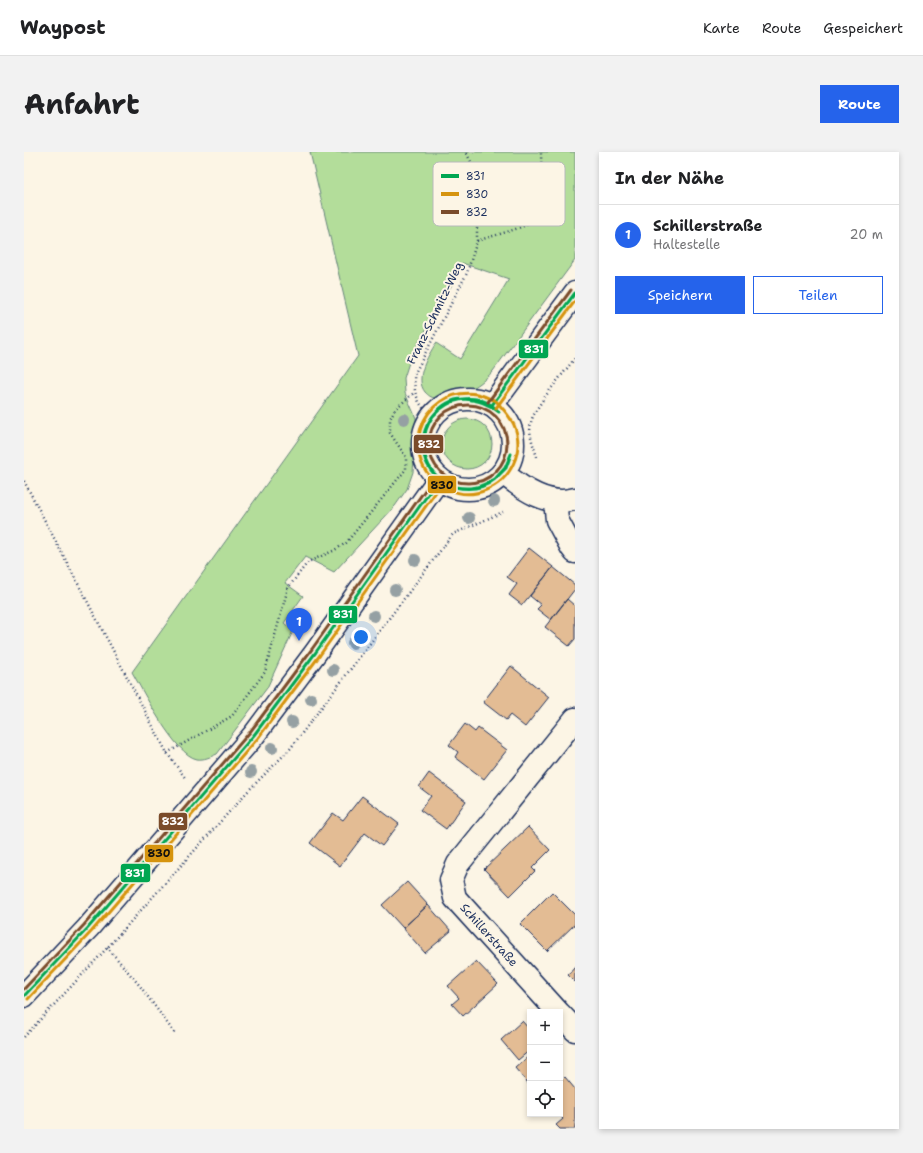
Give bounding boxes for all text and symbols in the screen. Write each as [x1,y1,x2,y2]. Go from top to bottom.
text: Waypost [20,15,105,40]
text: Karte [703,19,740,37]
text: Route [762,19,801,37]
text: Gespeichert [823,19,903,37]
text: Anfahrt [24,85,140,123]
button: Route [820,85,899,123]
legend [433,162,565,226]
text: In der Nähe [615,167,724,189]
text: 831 [466,169,485,184]
text: 830 [466,187,488,202]
text: 832 [466,205,488,220]
text: Schillerstraße [653,216,763,236]
text: 1 [625,226,631,243]
text: 20 m [850,226,883,243]
text: Haltestelle [653,236,720,253]
street label: Franz-Schmitz-Weg [403,259,467,367]
button: Speichern [615,276,745,314]
button: Teilen [753,276,883,314]
line badge: 831 [518,339,549,359]
text: 831 [524,342,544,357]
line badge: 832 [413,434,444,454]
text: 832 [418,437,441,452]
line badge: 830 [427,475,457,494]
text: 830 [431,478,454,493]
line badge: 831 [328,605,358,624]
text: 831 [333,607,353,622]
pin: 1 [286,608,312,641]
your location [351,627,371,647]
line badge: 832 [158,812,188,831]
text: 832 [162,814,185,829]
line badge: 830 [144,844,174,863]
text: 830 [148,846,171,861]
line badge: 831 [120,863,151,883]
text: 831 [125,866,145,881]
street label: Schillerstraße [456,900,522,970]
map controls [527,1009,563,1117]
button: + [527,1009,563,1045]
button: − [527,1045,563,1081]
button: locate [527,1081,563,1117]

